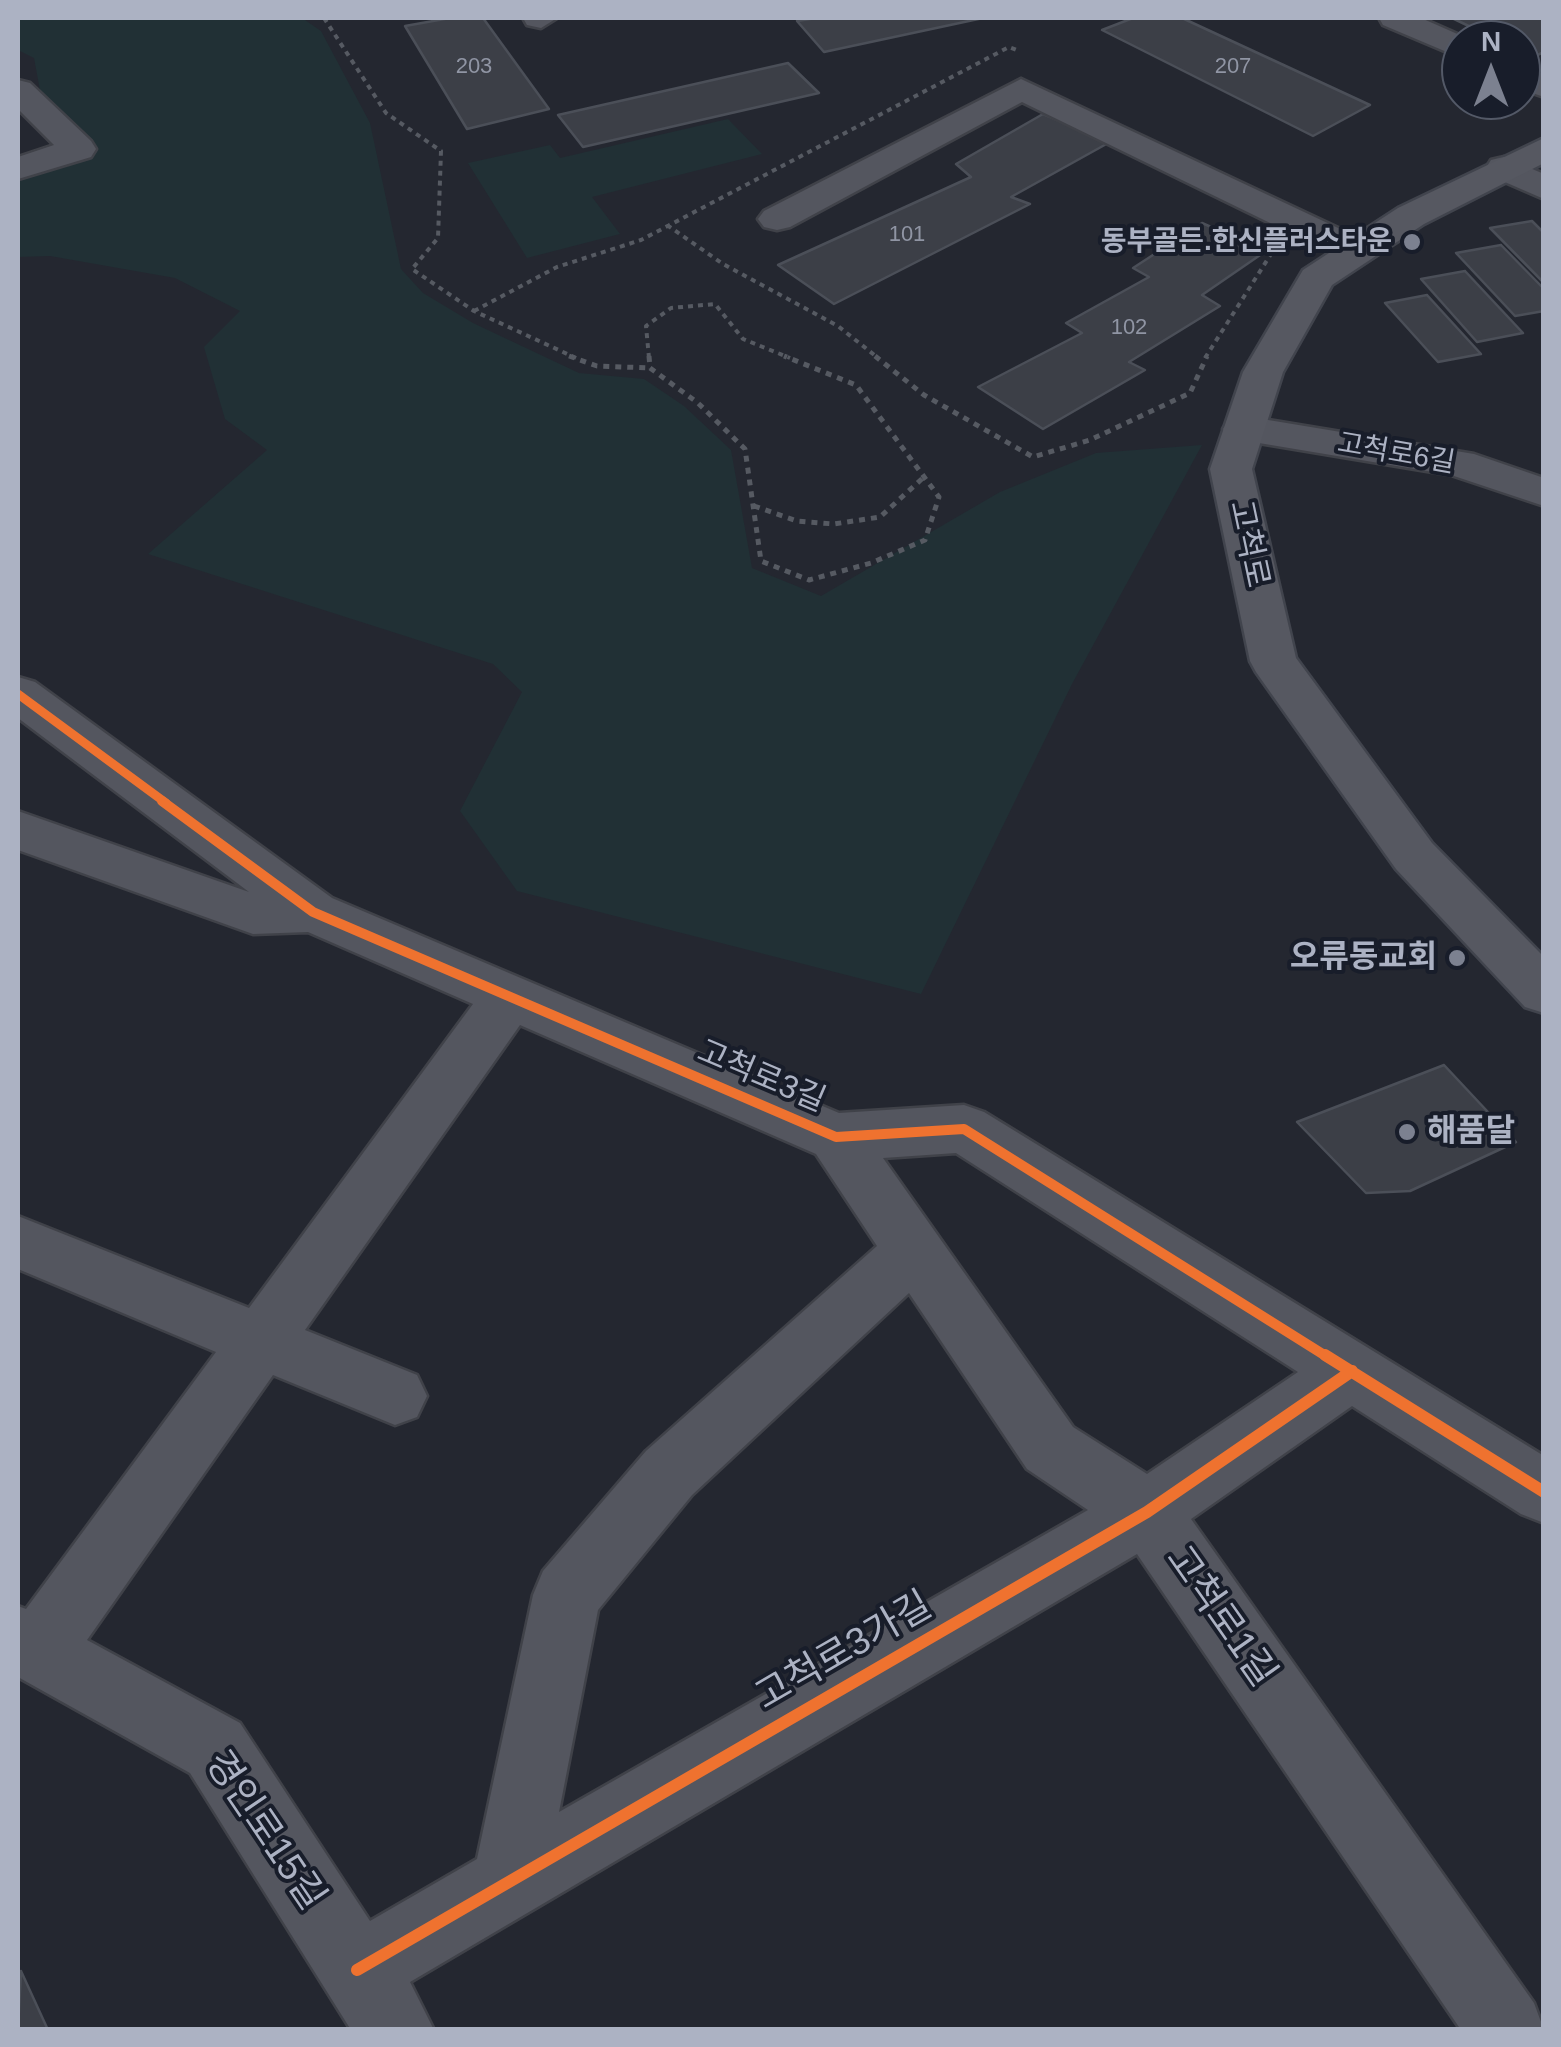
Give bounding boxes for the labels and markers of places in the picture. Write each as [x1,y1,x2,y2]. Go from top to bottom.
place label: 동부골든.한신플러스타운 [1101,225,1392,259]
marker: 동부골든.한신플러스타운 [1401,231,1423,253]
place label: 오류동교회 [1290,939,1437,977]
marker: 오류동교회 [1446,947,1468,969]
place label: 해품달 [1427,1113,1515,1151]
marker: 해품달 [1396,1121,1418,1143]

